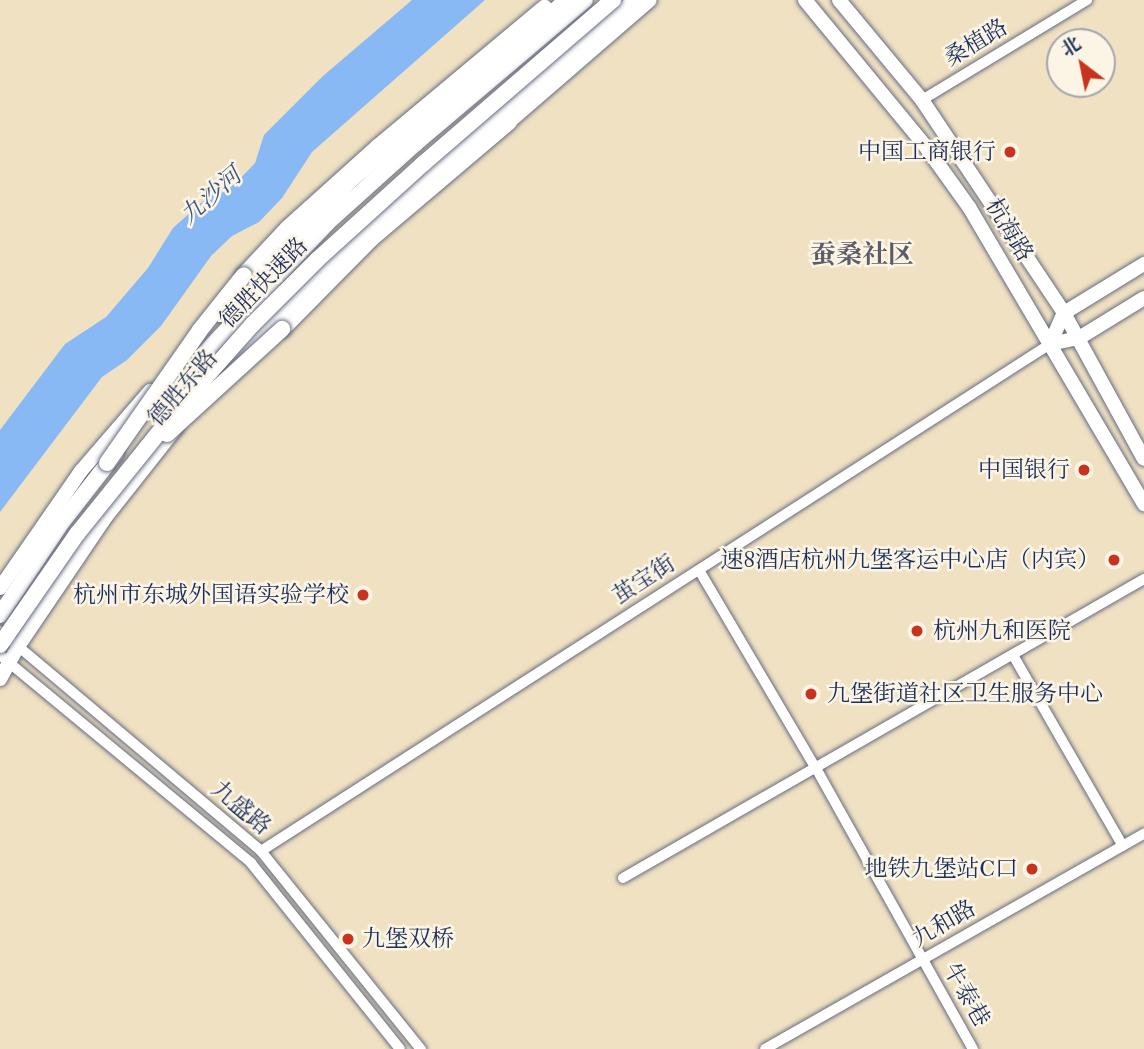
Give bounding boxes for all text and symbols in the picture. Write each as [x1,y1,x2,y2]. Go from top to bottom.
street label: 桑植路 [939,13,1013,73]
north arrow [1046,28,1116,98]
text: 北 [1057,33,1085,61]
place label: 中国工商银行 [858,138,996,166]
marker: 中国工商银行 [1002,144,1018,160]
water label: 九沙河 [174,162,248,230]
street label: 杭海路 [979,193,1039,267]
street label: 德胜快速路 [214,232,314,334]
district label: 蚕桑社区 [810,239,914,271]
street label: 德胜东路 [142,344,224,432]
place label: 中国银行 [978,456,1070,484]
marker: 中国银行 [1076,462,1092,478]
place label: 速8酒店杭州九堡客运中心店（内宾） [720,546,1100,574]
street label: 茧宝街 [608,550,680,610]
marker: 速8酒店杭州九堡客运中心店（内宾） [1106,552,1122,568]
place label: 杭州市东城外国语实验学校 [73,581,349,609]
marker: 杭州市东城外国语实验学校 [355,587,371,603]
place label: 杭州九和医院 [933,617,1071,645]
marker: 杭州九和医院 [907,621,927,641]
place label: 九堡街道社区卫生服务中心 [827,680,1103,708]
marker: 九堡街道社区卫生服务中心 [801,684,821,704]
street label: 九盛路 [206,775,276,841]
place label: 地铁九堡站C口 [865,855,1018,883]
marker: 地铁九堡站C口 [1024,861,1040,877]
street label: 九和路 [907,895,981,953]
place label: 九堡双桥 [362,925,454,953]
marker: 九堡双桥 [340,931,356,947]
street label: 牛泰巷 [937,958,995,1032]

